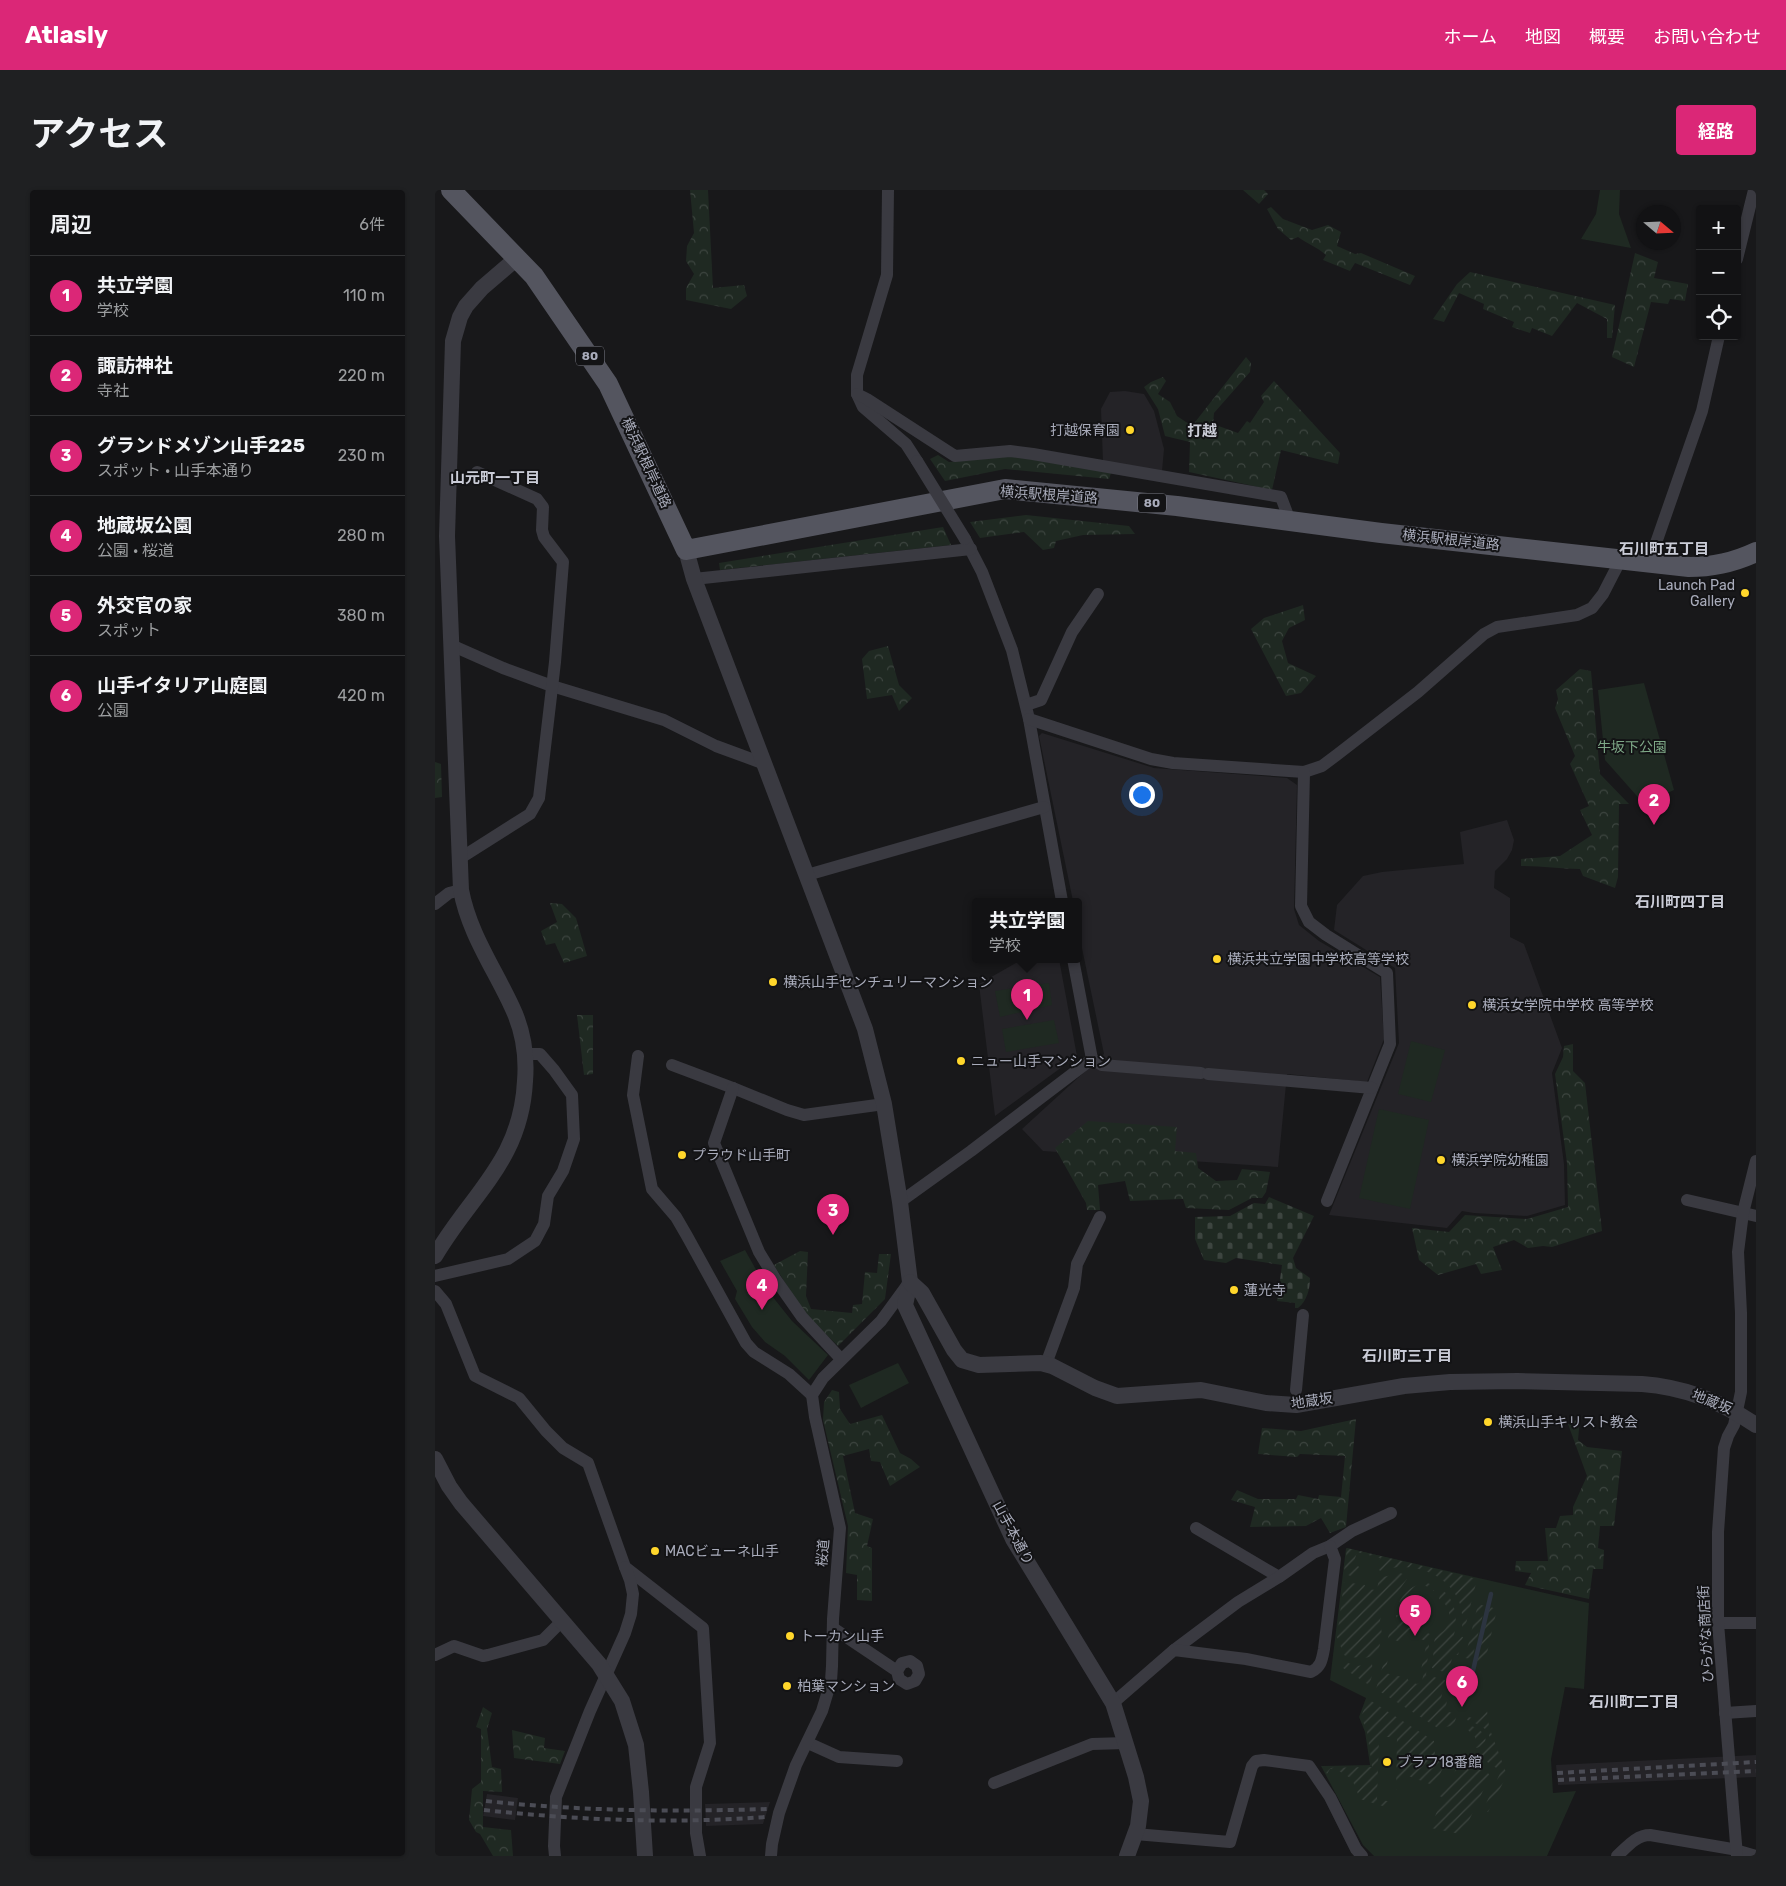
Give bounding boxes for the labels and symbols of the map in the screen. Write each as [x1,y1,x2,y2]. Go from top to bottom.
north arrow [1636,205,1681,250]
road number: 80 [576,347,604,366]
street label: 横浜駅根岸道路 [618,415,674,511]
place label: 打越保育園 [1050,422,1120,439]
district label: 打越 [1187,422,1217,440]
marker: 打越保育園 [1124,424,1136,436]
district label: 山元町一丁目 [450,469,540,487]
street label: 横浜駅根岸道路 [1000,483,1098,507]
road number: 80 [1138,494,1166,512]
street label: 横浜駅根岸道路 [1401,526,1501,554]
district label: 石川町五丁目 [1619,540,1709,558]
place label: Launch Pad Gallery [1658,577,1735,610]
marker: Launch Pad Gallery [1739,587,1751,599]
park label: 牛坂下公園 [1597,739,1667,756]
your location [1129,782,1155,808]
pin: 2 [1638,784,1670,825]
district label: 石川町四丁目 [1635,893,1725,911]
place label: 横浜共立学園中学校高等学校 [1227,951,1409,968]
marker: 横浜共立学園中学校高等学校 [1211,953,1223,965]
place label: 横浜山手センチュリーマンション [783,974,993,991]
marker: 横浜山手センチュリーマンション [767,976,779,988]
pin: 1 [1011,979,1043,1020]
place label: 横浜女学院中学校 高等学校 [1482,997,1653,1014]
marker: 横浜女学院中学校 高等学校 [1466,999,1478,1011]
place label: ニュー山手マンション [971,1053,1111,1070]
marker: ニュー山手マンション [955,1055,967,1067]
place label: プラウド山手町 [692,1147,790,1164]
marker: プラウド山手町 [676,1149,688,1161]
place label: 横浜学院幼稚園 [1451,1152,1549,1169]
marker: 横浜学院幼稚園 [1435,1154,1447,1166]
pin: 3 [817,1194,849,1235]
pin: 4 [746,1269,778,1310]
place label: 蓮光寺 [1244,1282,1286,1299]
marker: 蓮光寺 [1228,1284,1240,1296]
district label: 石川町三丁目 [1362,1347,1452,1365]
street label: 地蔵坂 [1689,1386,1735,1418]
street label: 地蔵坂 [1290,1390,1334,1412]
place label: 横浜山手キリスト教会 [1498,1414,1638,1431]
marker: 横浜山手キリスト教会 [1482,1416,1494,1428]
street label: 山手本通り [989,1498,1037,1568]
street label: 桜道 [813,1538,833,1568]
place label: MACビューネ山手 [665,1543,779,1560]
marker: MACビューネ山手 [649,1545,661,1557]
street label: ひらがな商店街 [1695,1585,1717,1683]
pin: 5 [1399,1595,1431,1636]
place label: トーカン山手 [800,1628,884,1645]
marker: トーカン山手 [784,1630,796,1642]
pin: 6 [1446,1666,1478,1707]
place label: 柏葉マンション [797,1678,895,1695]
marker: 柏葉マンション [781,1680,793,1692]
district label: 石川町二丁目 [1589,1693,1679,1711]
place label: ブラフ18番館 [1397,1754,1482,1771]
marker: ブラフ18番館 [1381,1756,1393,1768]

